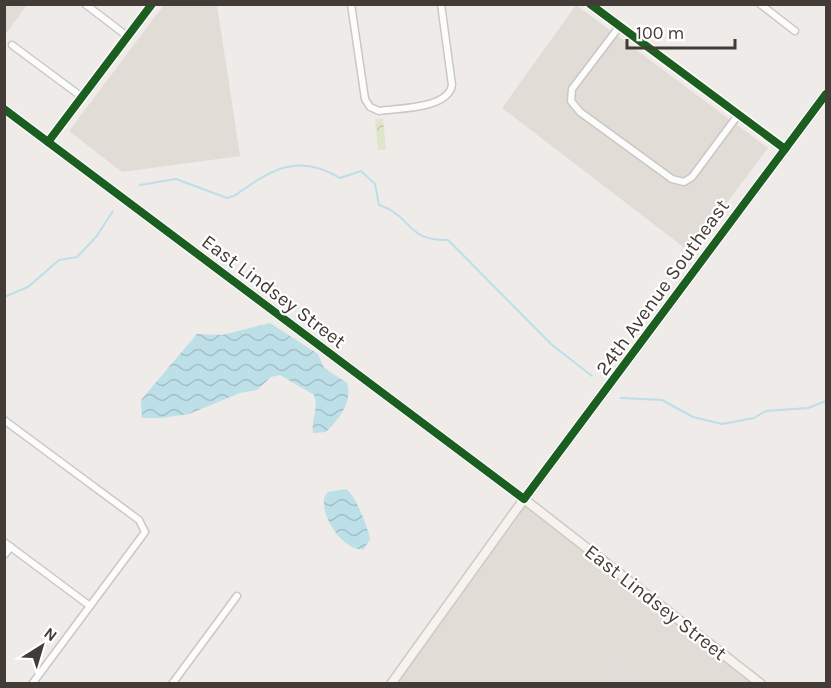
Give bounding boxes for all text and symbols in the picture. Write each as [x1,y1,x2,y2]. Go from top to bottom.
scale bar [627,12,735,50]
text: 100 m [636,22,684,44]
street label: 24th Avenue Southeast [591,195,734,380]
street label: East Lindsey Street [197,230,350,353]
street label: East Lindsey Street [580,540,732,665]
north arrow [12,616,72,676]
text: N [40,623,61,645]

